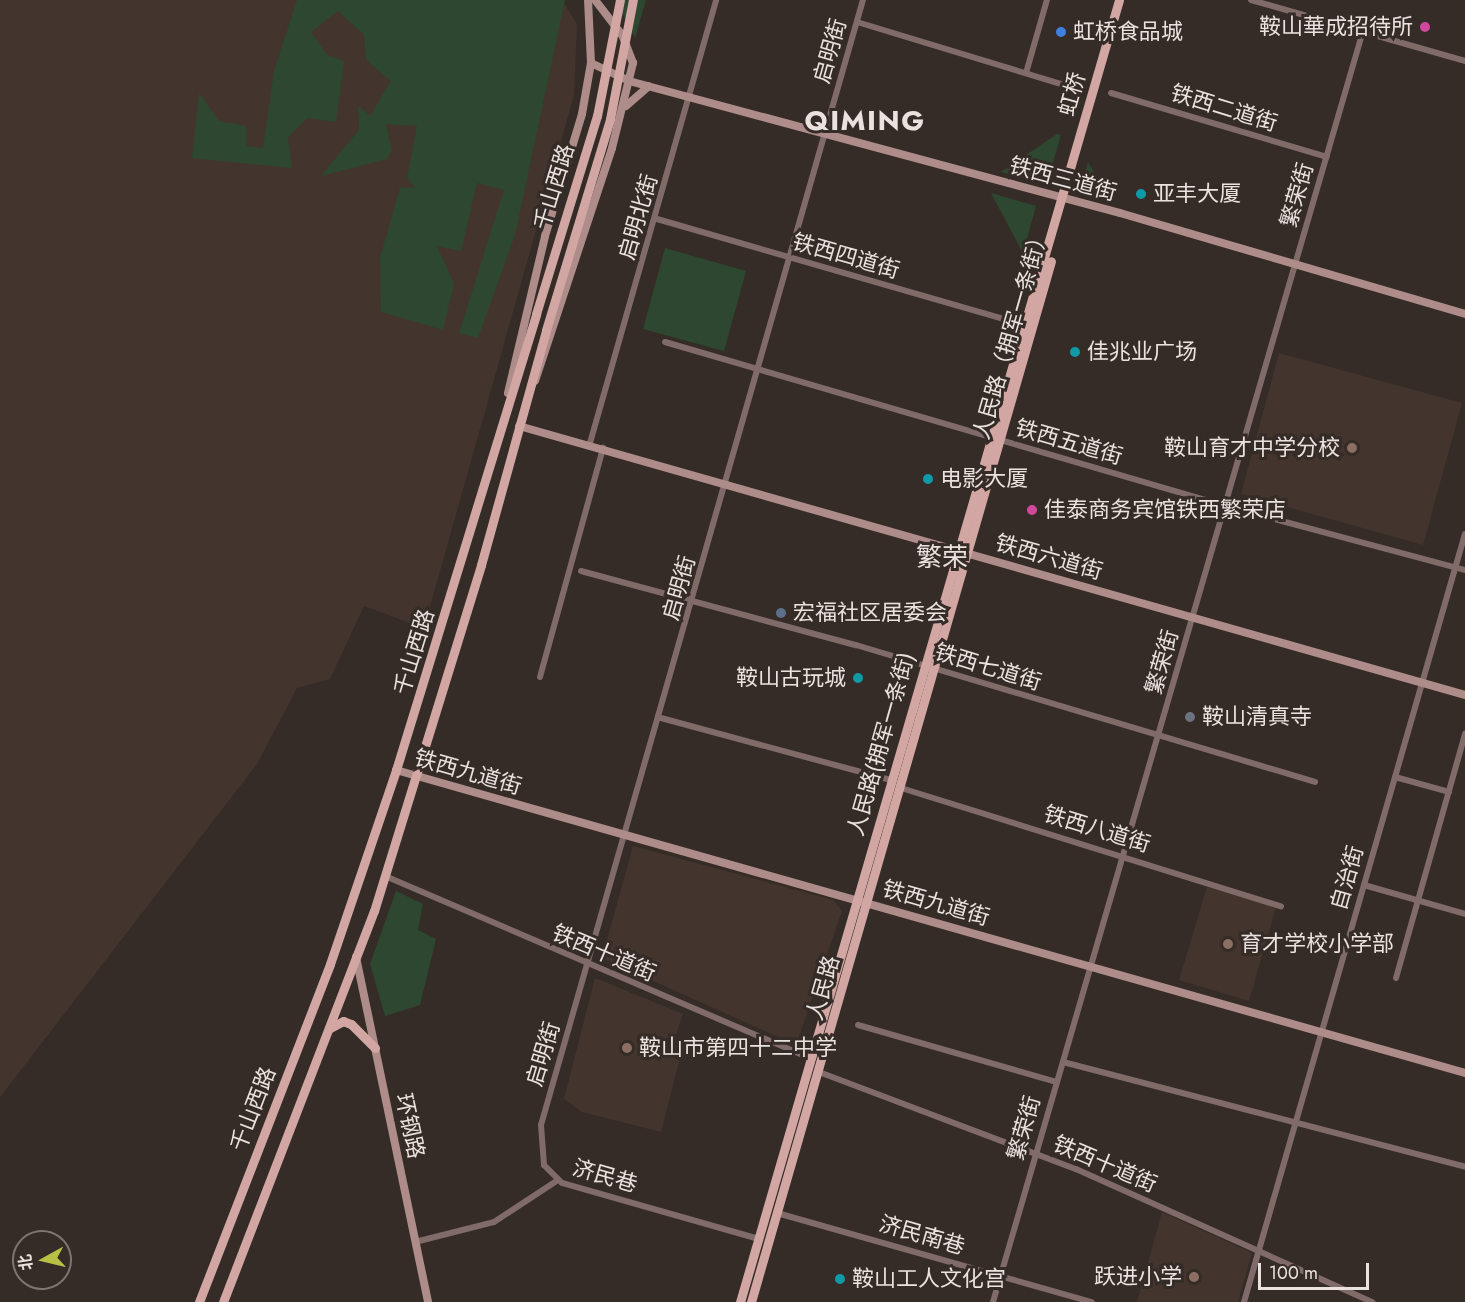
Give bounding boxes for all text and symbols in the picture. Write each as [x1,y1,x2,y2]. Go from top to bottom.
place label: 鞍山華成招待所 [1259,14,1413,40]
street label: 启明街 [808,16,852,86]
place label: 虹桥食品城 [1073,19,1183,45]
marker: 鞍山華成招待所 [1418,20,1432,34]
marker: 虹桥食品城 [1054,25,1068,39]
street label: 虹桥 [1053,69,1091,119]
street label: 铁西二道街 [1168,79,1280,137]
district label: QIMING [804,104,926,138]
street label: 千山西路 [529,141,579,233]
street label: 铁西三道街 [1006,152,1120,206]
street label: 繁荣街 [1275,160,1319,230]
street label: 启明北街 [613,171,663,263]
place label: 亚丰大厦 [1153,181,1241,207]
marker: 亚丰大厦 [1134,187,1148,201]
street label: 人民路（拥军一条街） [968,224,1054,442]
street label: 铁西四道街 [789,228,903,284]
place label: 佳兆业广场 [1087,339,1197,365]
marker: 佳兆业广场 [1068,345,1082,359]
street label: 铁西五道街 [1012,414,1126,470]
place label: 鞍山育才中学分校 [1164,435,1340,461]
marker: 鞍山育才中学分校 [1345,441,1359,455]
place label: 电影大厦 [940,466,1028,492]
marker: 电影大厦 [921,472,935,486]
place label: 佳泰商务宾馆铁西繁荣店 [1044,497,1286,523]
marker: 佳泰商务宾馆铁西繁荣店 [1025,503,1039,517]
street label: 铁西六道街 [992,529,1106,585]
district label: 繁荣 [916,542,968,574]
street label: 启明街 [657,553,701,623]
place label: 宏福社区居委会 [793,600,947,626]
street label: 千山西路 [389,606,439,698]
marker: 宏福社区居委会 [774,606,788,620]
street label: 繁荣街 [1140,627,1184,697]
street label: 铁西七道街 [932,638,1044,696]
street label: 人民路(拥军一条街) [842,649,920,839]
place label: 鞍山古玩城 [736,665,846,691]
marker: 鞍山古玩城 [851,671,865,685]
place label: 鞍山清真寺 [1202,704,1312,730]
marker: 鞍山清真寺 [1183,710,1197,724]
street label: 铁西九道街 [411,744,525,800]
street label: 铁西八道街 [1041,800,1153,858]
street label: 自治街 [1325,843,1369,913]
street label: 铁西九道街 [879,875,993,931]
street label: 铁西十道街 [548,919,660,987]
place label: 育才学校小学部 [1240,931,1394,957]
marker: 育才学校小学部 [1221,937,1235,951]
street label: 人民路 [801,953,845,1023]
street label: 启明街 [521,1019,565,1089]
place label: 鞍山市第四十二中学 [639,1035,837,1061]
marker: 鞍山市第四十二中学 [620,1041,634,1055]
street label: 千山西路 [225,1063,281,1155]
street label: 环钢路 [390,1091,430,1161]
street label: 繁荣街 [1002,1093,1046,1163]
street label: 铁西十道街 [1049,1130,1161,1198]
street label: 济民巷 [570,1154,640,1198]
street label: 济民南巷 [876,1210,968,1260]
north arrow [12,1230,72,1290]
scale bar [1261,1251,1372,1289]
text: 北 [13,1253,38,1272]
text: 100 m [1269,1260,1318,1286]
place label: 跃进小学 [1094,1264,1182,1290]
place label: 鞍山工人文化宫 [852,1266,1006,1292]
marker: 跃进小学 [1187,1270,1201,1284]
marker: 鞍山工人文化宫 [833,1272,847,1286]

